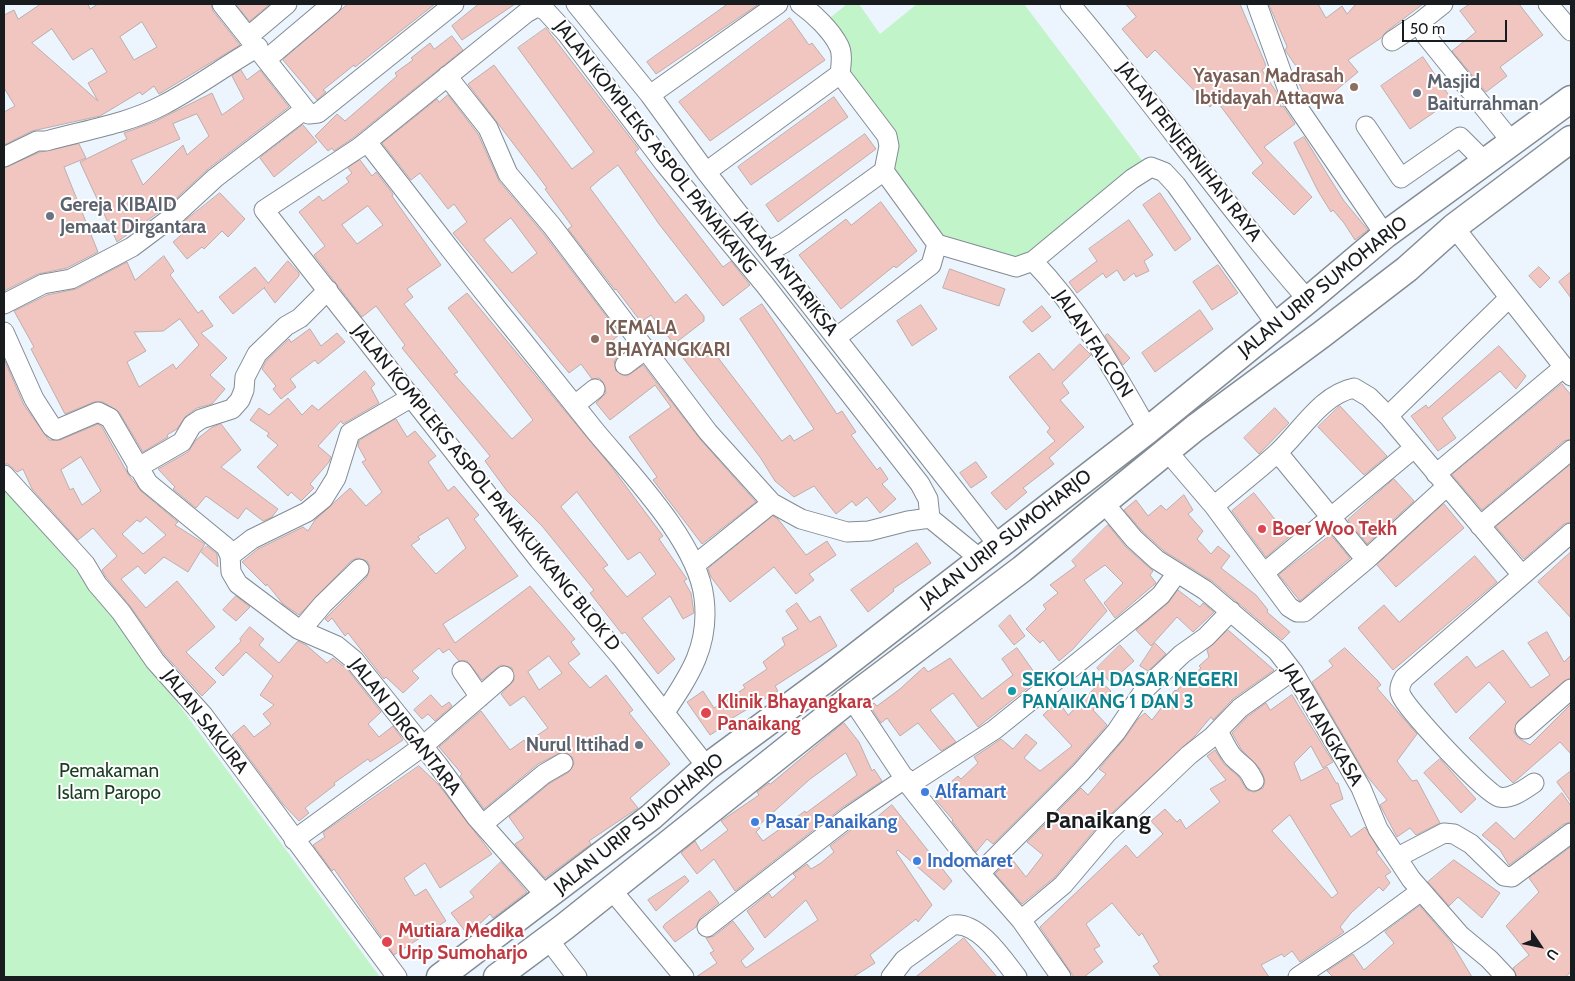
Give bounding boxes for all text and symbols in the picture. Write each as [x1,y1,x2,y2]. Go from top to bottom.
scale bar [1405,10,1510,42]
street label: JALAN KOMPLEKS ASPOL PANAIKANG [549,16,761,278]
text: 50 m [1410,20,1445,38]
street label: JALAN PENJERNIHAN RAYA [1112,58,1266,246]
place label: Yayasan Madrasah Ibtidayah Attaqwa [1193,65,1344,109]
place label: Masjid Baiturrahman [1427,71,1539,115]
marker: Yayasan Madrasah Ibtidayah Attaqwa [1348,81,1360,93]
marker: Masjid Baiturrahman [1411,87,1423,99]
place label: Gereja KIBAID Jemaat Dirgantara [60,194,206,238]
street label: JALAN ANTARIKSA [732,207,842,341]
marker: Gereja KIBAID Jemaat Dirgantara [44,210,56,222]
street label: JALAN URIP SUMOHARJO [1234,212,1412,362]
street label: JALAN FALCON [1049,286,1137,402]
place label: KEMALA BHAYANGKARI [605,317,731,361]
street label: JALAN KOMPLEKS ASPOL PANAKUKKANG BLOK D [347,320,625,656]
marker: KEMALA BHAYANGKARI [589,333,601,345]
street label: JALAN URIP SUMOHARJO [916,465,1096,613]
place label: Boer Woo Tekh [1272,518,1397,540]
marker: Boer Woo Tekh [1256,523,1268,535]
street label: JALAN DIRGANTARA [345,654,465,800]
street label: JALAN ANGKASA [1277,660,1367,790]
street label: JALAN SAKURA [157,665,253,779]
place label: SEKOLAH DASAR NEGERI PANAIKANG 1 DAN 3 [1022,669,1238,713]
marker: SEKOLAH DASAR NEGERI PANAIKANG 1 DAN 3 [1006,685,1018,697]
place label: Klinik Bhayangkara Panaikang [717,691,872,735]
marker: Klinik Bhayangkara Panaikang [699,706,713,720]
place label: Nurul Ittihad [526,734,629,756]
marker: Nurul Ittihad [633,739,645,751]
street label: JALAN URIP SUMOHARJO [550,749,728,899]
park label: Pemakaman Islam Paropo [57,760,161,804]
place label: Alfamart [935,781,1006,803]
marker: Alfamart [919,786,931,798]
district label: Panaikang [1045,807,1151,835]
place label: Pasar Panaikang [765,811,897,833]
marker: Pasar Panaikang [749,816,761,828]
place label: Indomaret [927,850,1013,872]
marker: Indomaret [911,855,923,867]
place label: Mutiara Medika Urip Sumoharjo [398,920,528,964]
north arrow [1515,921,1565,971]
marker: Mutiara Medika Urip Sumoharjo [380,935,394,949]
text: U [1542,945,1563,964]

